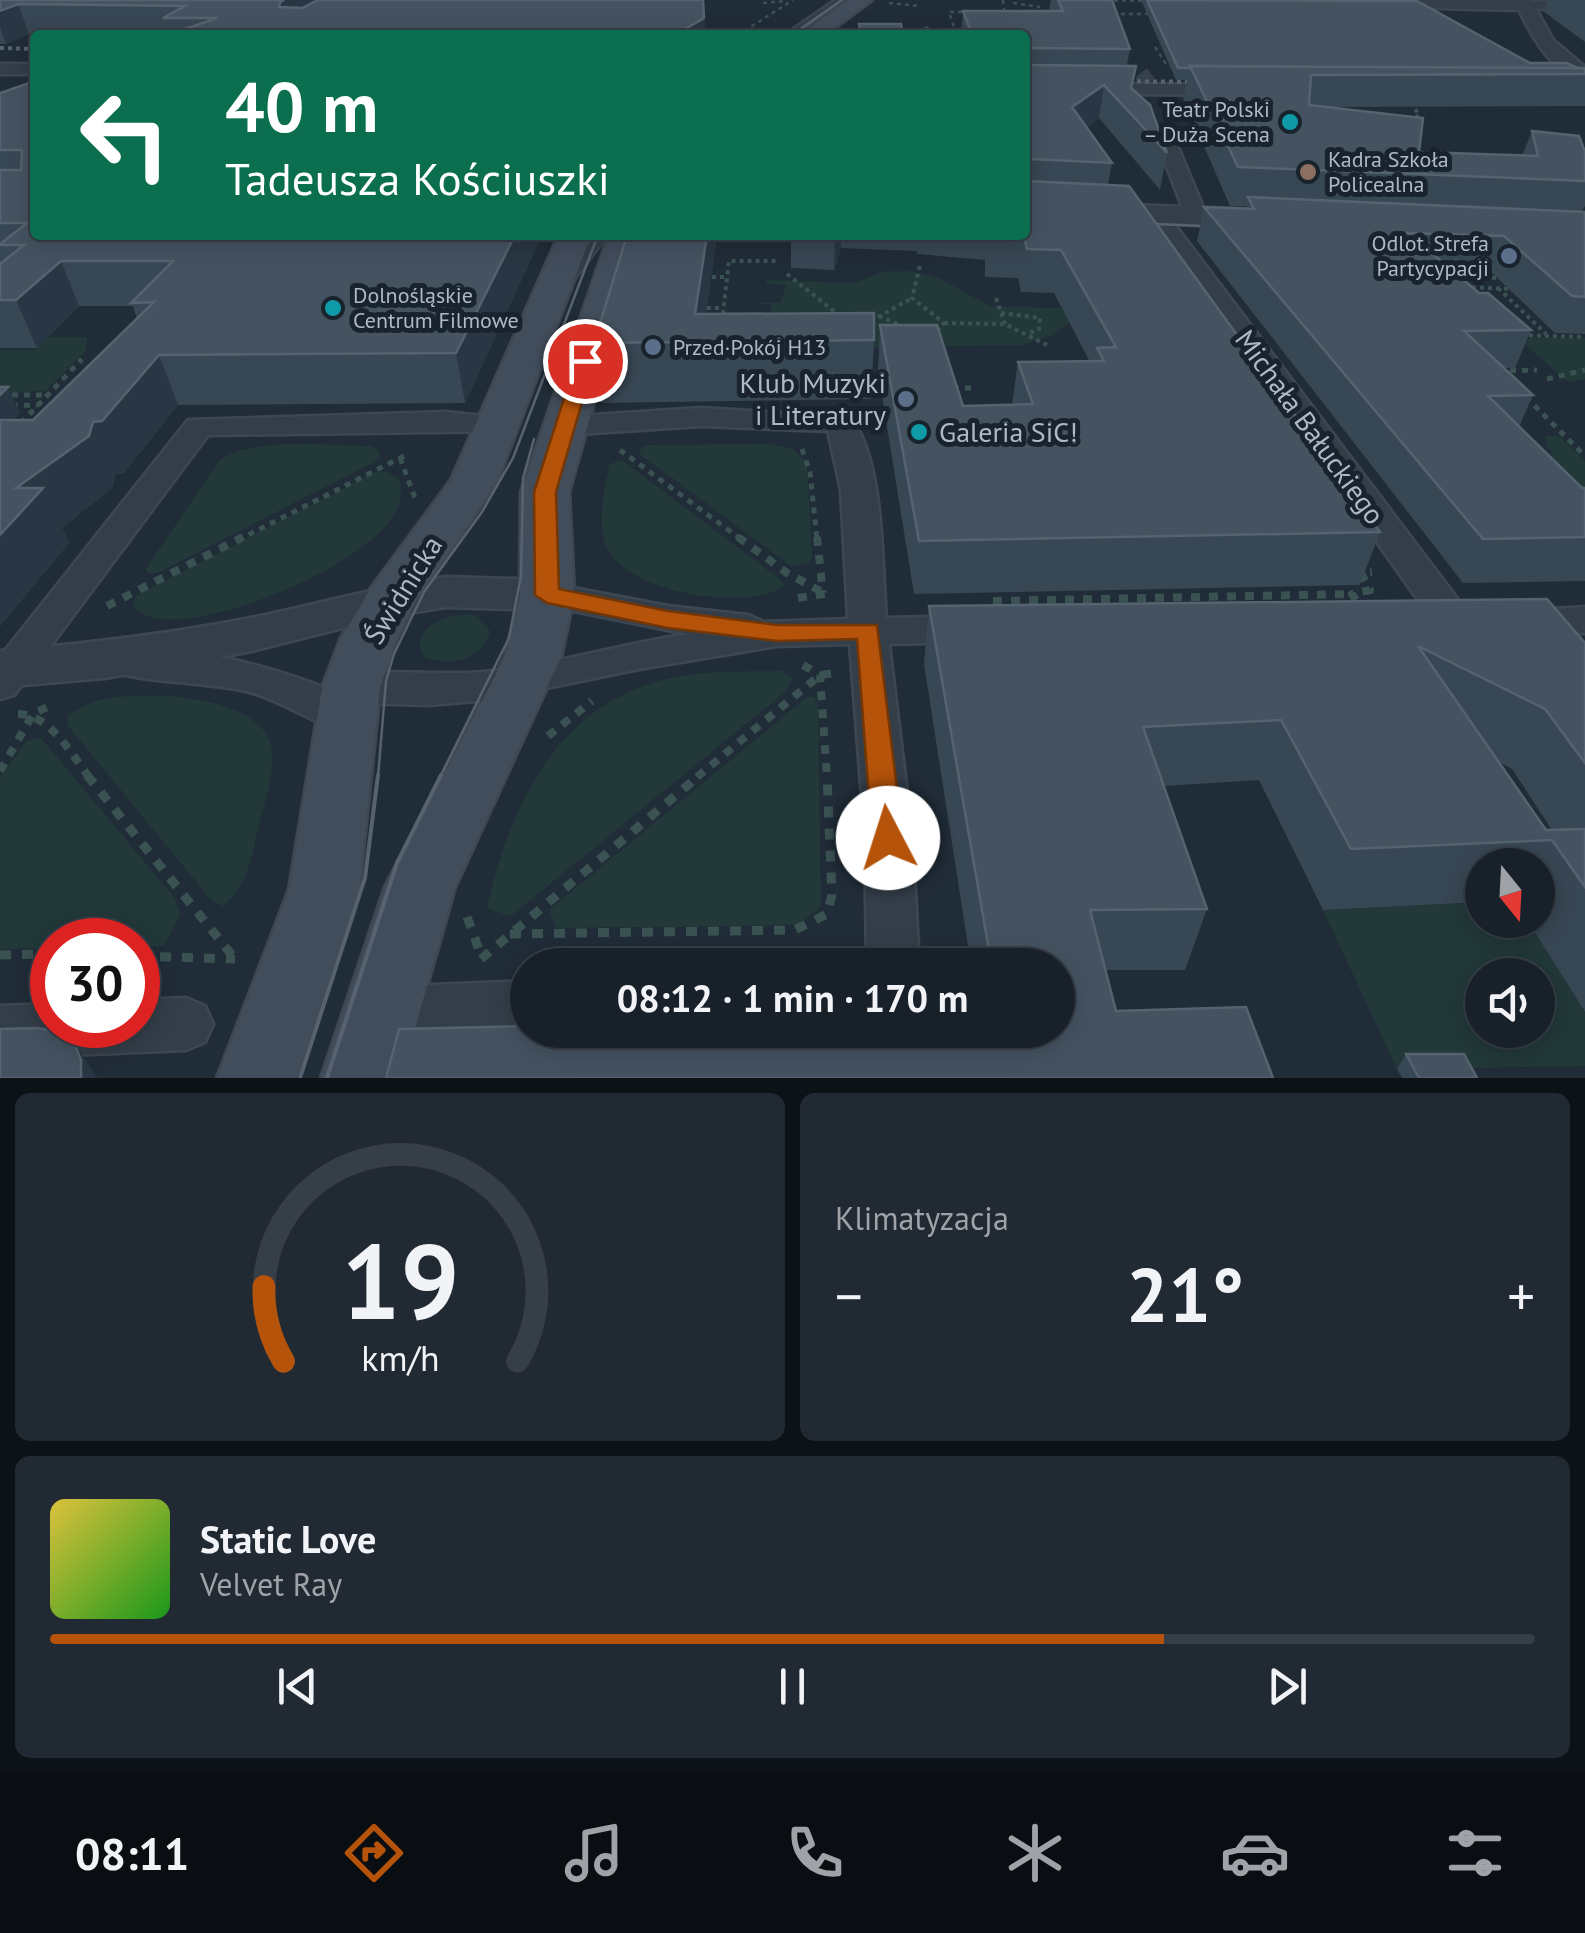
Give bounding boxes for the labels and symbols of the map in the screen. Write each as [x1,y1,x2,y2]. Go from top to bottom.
place label: Teatr Polski – Duża Scena [1143,95,1270,148]
marker: Teatr Polski – Duża Scena [1279,111,1301,133]
place label: Kadra Szkoła Policealna [1328,145,1449,198]
marker: Kadra Szkoła Policealna [1297,161,1319,183]
place label: Odlot. Strefa Partycypacji [1371,229,1489,282]
marker: Odlot. Strefa Partycypacji [1498,245,1520,267]
place label: Dolnośląskie Centrum Filmowe [353,281,519,334]
marker: Dolnośląskie Centrum Filmowe [322,297,344,319]
pin [543,319,628,404]
street label: Michała Bałuckiego [1227,322,1394,531]
place label: Przed·Pokój H13 [673,333,826,361]
marker: Przed·Pokój H13 [642,336,664,358]
place label: Klub Muzyki i Literatury [740,364,886,433]
marker: Klub Muzyki i Literatury [895,388,917,410]
place label: Galeria SiC! [939,413,1078,450]
marker: Galeria SiC! [908,421,930,443]
street label: Świdnicka [355,529,450,651]
position arrow [836,786,940,890]
north arrow [1465,848,1555,938]
speed limit sign: 30 [30,918,160,1048]

